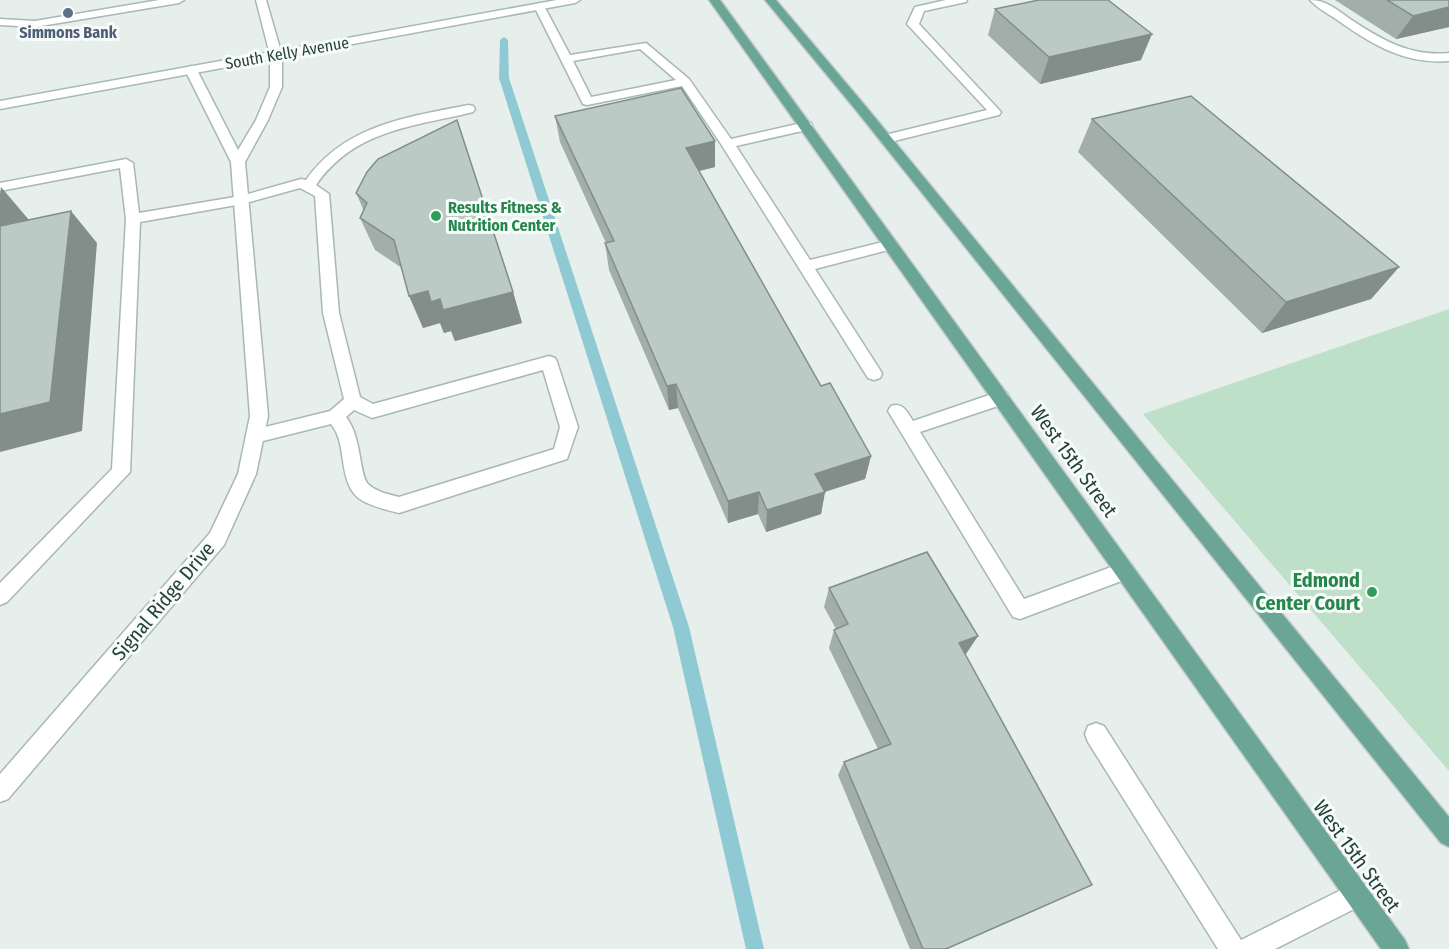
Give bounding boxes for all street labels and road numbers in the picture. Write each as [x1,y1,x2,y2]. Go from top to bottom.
street label: South Kelly Avenue [224,33,351,73]
street label: West 15th Street [1025,400,1123,522]
street label: Signal Ridge Drive [107,537,219,665]
street label: West 15th Street [1308,795,1406,917]

